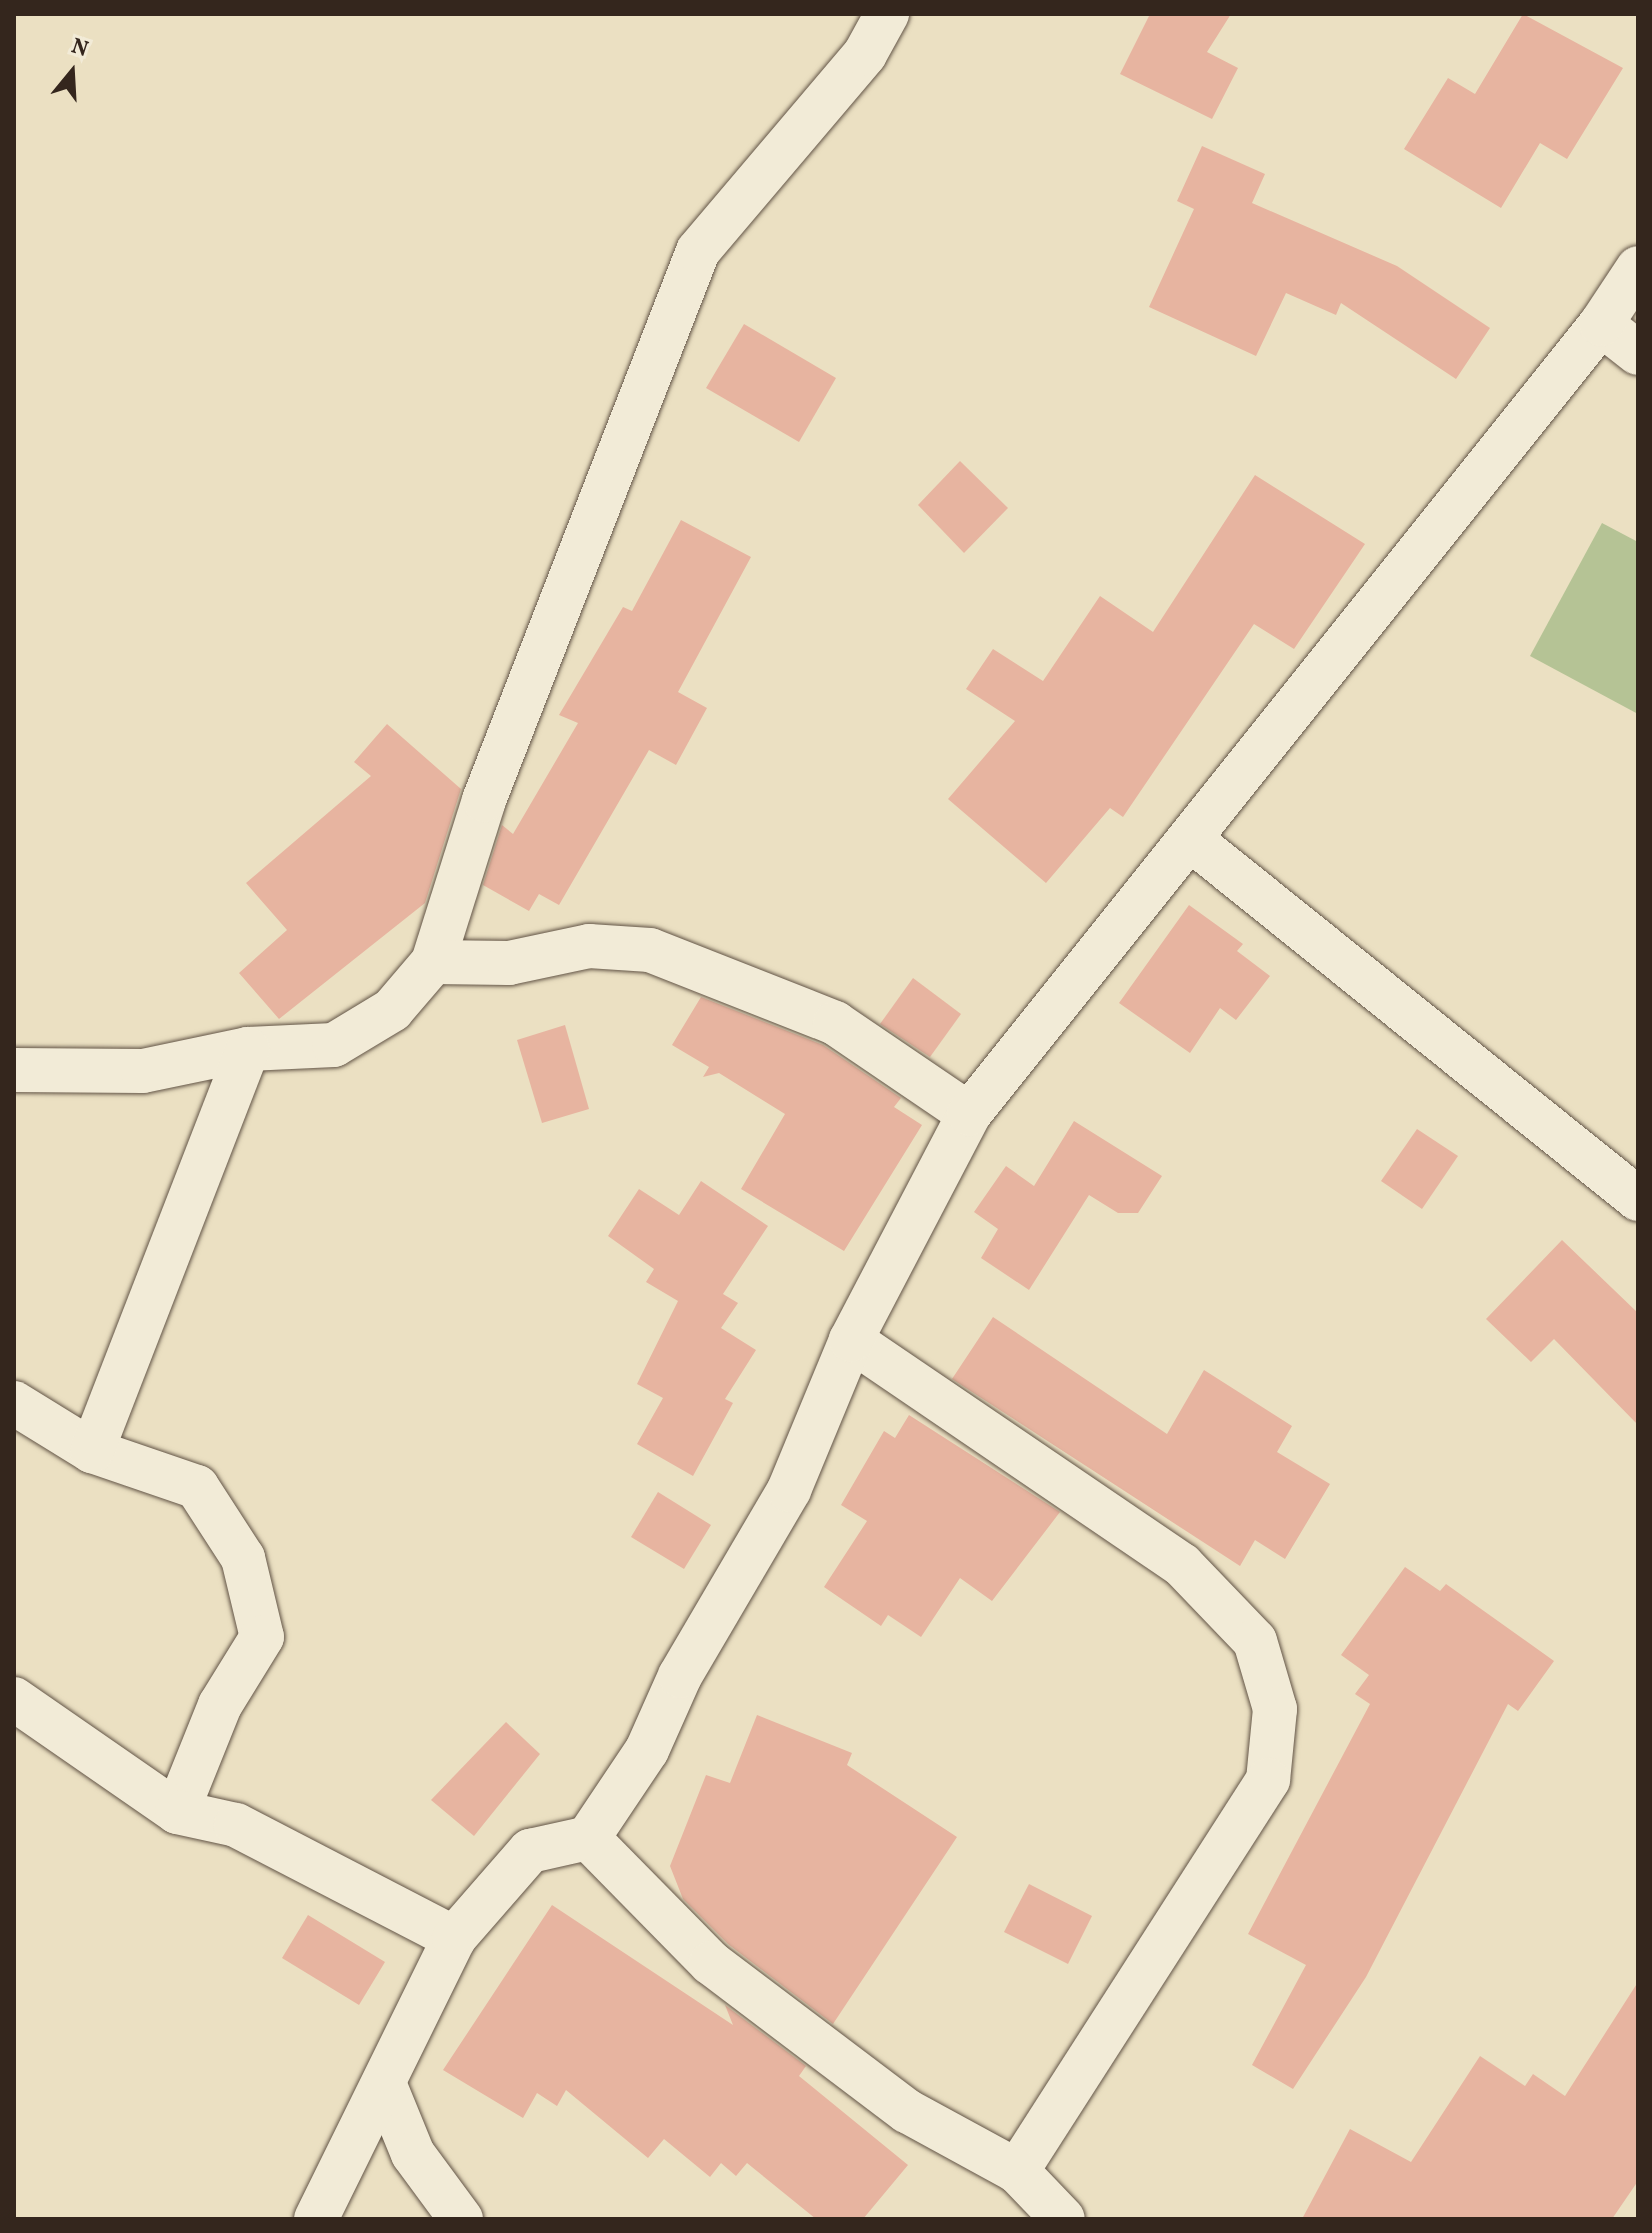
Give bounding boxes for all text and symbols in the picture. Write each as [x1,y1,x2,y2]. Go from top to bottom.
text: N [67,31,92,66]
north arrow [32,32,112,112]

